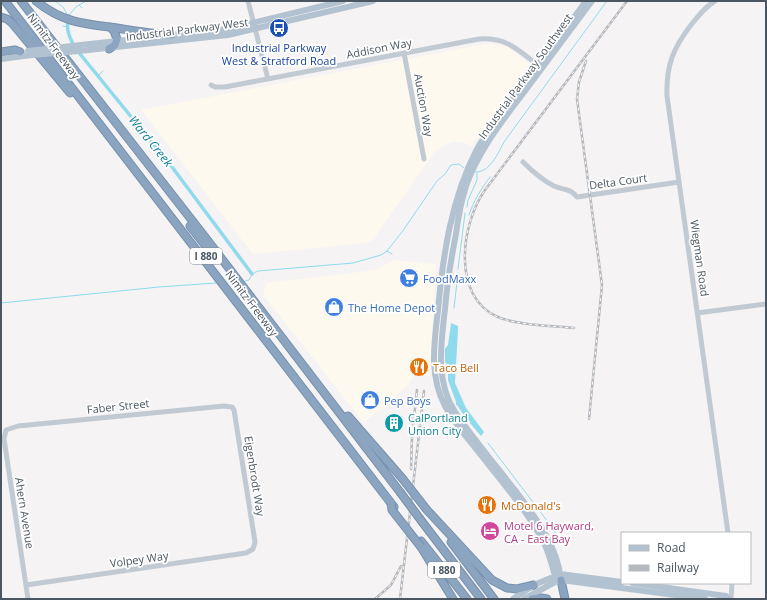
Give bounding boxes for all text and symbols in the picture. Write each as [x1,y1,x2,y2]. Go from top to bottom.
street label: Nimitz Freeway [24,10,84,82]
street label: Industrial Parkway Southwest [474,10,576,142]
street label: Industrial Parkway West [125,14,249,44]
bus stop icon: Industrial Parkway West & Stratford Road [268,17,290,39]
street label: Addison Way [345,34,414,62]
place label: Industrial Parkway West & Stratford Road [222,40,336,68]
street label: Auction Way [411,72,437,138]
water label: Ward Creek [125,112,178,171]
street label: Delta Court [588,169,648,193]
street label: Wiegman Road [687,219,713,297]
road number: I 880 [190,248,222,264]
street label: Nimitz Freeway [222,267,282,339]
supermarket icon: FoodMaxx [398,267,420,289]
place label: FoodMaxx [423,271,476,286]
shop icon: The Home Depot [323,296,345,318]
place label: The Home Depot [348,300,435,315]
restaurant icon: Taco Bell [408,356,430,378]
place label: Taco Bell [433,360,479,375]
shop icon: Pep Boys [359,389,381,411]
place label: Pep Boys [384,393,431,408]
street label: Faber Street [86,395,150,417]
place label: CalPortland Union City [408,410,468,438]
building icon: CalPortland Union City [383,412,405,434]
street label: Eigenbrodt Way [241,435,269,518]
street label: Ahern Avenue [12,476,38,550]
restaurant icon: McDonald's [476,494,498,516]
place label: McDonald's [501,498,561,513]
place label: Motel 6 Hayward, CA - East Bay [504,518,594,546]
hotel icon: Motel 6 Hayward, CA - East Bay [479,520,501,542]
legend [621,532,751,584]
text: Road [657,539,686,556]
street label: Volpey Way [109,547,170,571]
text: Railway [657,559,700,576]
road number: I 880 [428,562,460,578]

